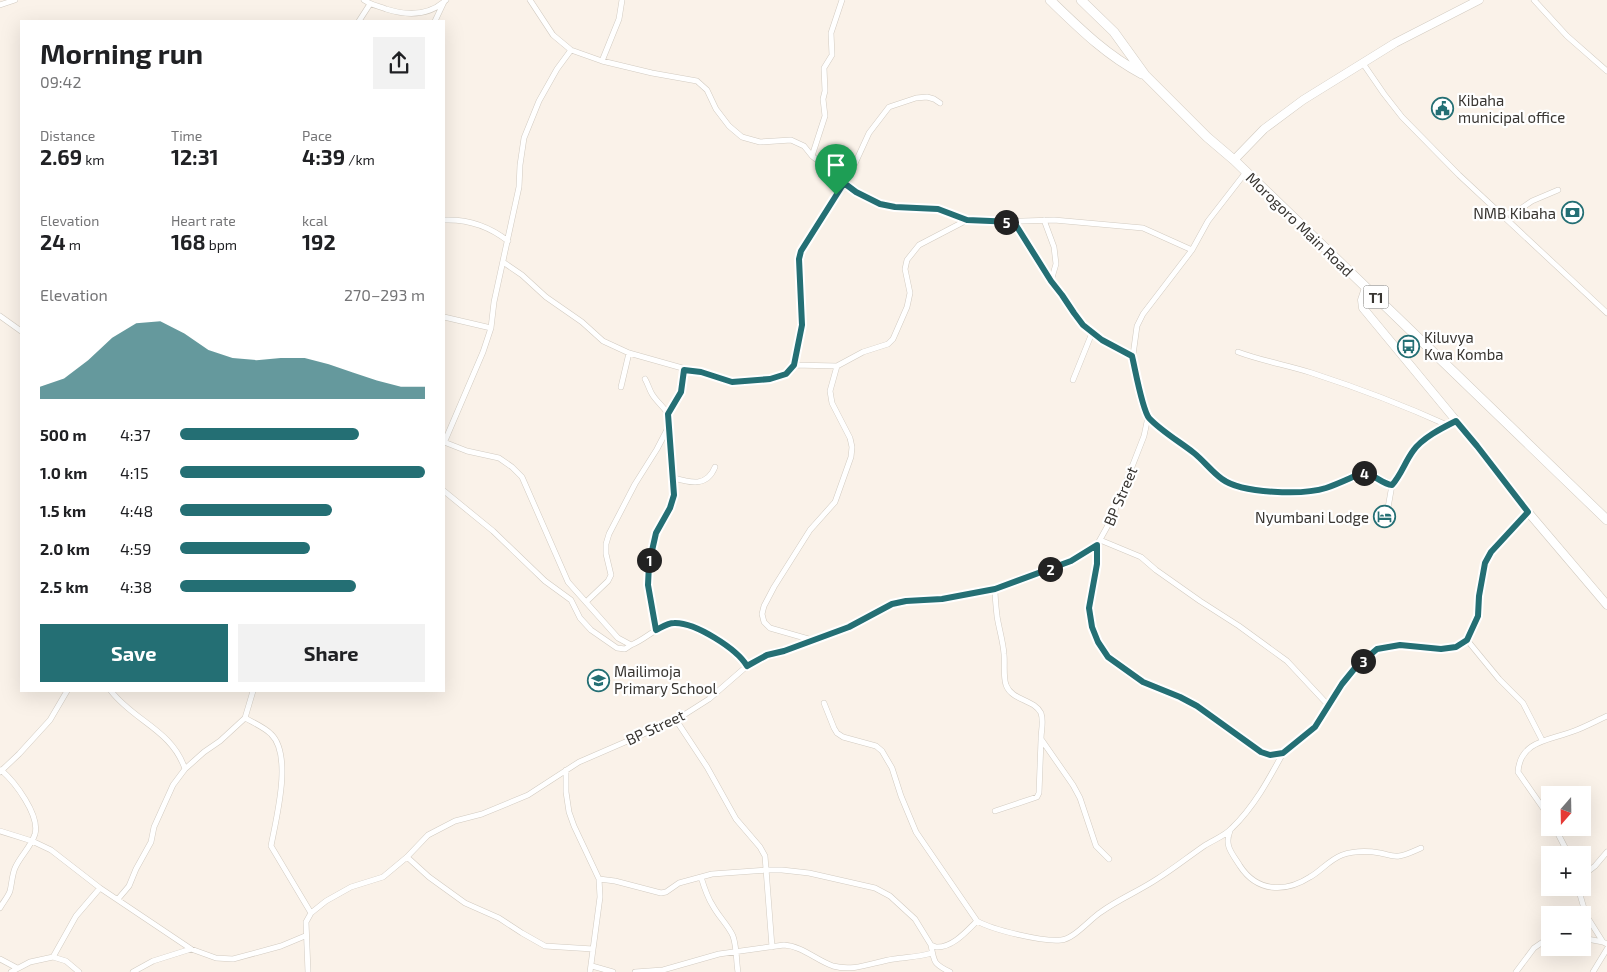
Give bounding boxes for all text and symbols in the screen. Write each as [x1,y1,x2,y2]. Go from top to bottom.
text: Morning run [40,36,203,70]
button: share [373,37,425,89]
text: 09:42 [40,72,81,91]
place label: Kibaha municipal office [1458,91,1565,126]
public building icon: Kibaha municipal office [1430,97,1454,121]
text: Distance [40,127,95,144]
text: Time [171,127,202,144]
text: Pace [302,127,332,144]
text: 2.69 [40,144,82,169]
text: 12:31 [171,144,219,169]
text: 4:39 [302,144,345,169]
pin [815,144,857,195]
text: km [82,151,105,168]
text: /km [345,151,375,168]
icon: arrive [822,151,850,179]
street label: Morogoro Main Road [1243,168,1357,280]
bank icon: NMB Kibaha [1560,201,1584,225]
place label: NMB Kibaha [1473,204,1556,222]
pin: 5 [994,210,1018,234]
text: Elevation [40,212,99,229]
text: Heart rate [171,212,236,229]
text: kcal [302,212,328,229]
text: 5 [1003,214,1010,231]
text: 24 [40,229,66,254]
text: 168 [171,229,206,254]
text: 192 [302,229,336,254]
text: m [66,236,81,253]
text: bpm [206,236,237,253]
text: Elevation [40,285,108,304]
text: 270–293 m [344,285,425,304]
road number: T1 [1364,286,1388,308]
place label: Kiluvya Kwa Komba [1424,328,1504,363]
bus stop icon: Kiluvya Kwa Komba [1396,334,1420,358]
text: 500 m [40,425,87,444]
text: 4:37 [120,425,151,444]
pin: 4 [1352,460,1376,486]
text: 1.0 km [40,463,87,482]
text: 4:15 [120,463,149,482]
street label: BP Street [1099,463,1141,528]
text: 4 [1360,465,1369,482]
text: 1.5 km [40,501,86,520]
text: 4:48 [120,501,153,520]
hotel icon: Nyumbani Lodge [1373,505,1397,529]
place label: Nyumbani Lodge [1255,508,1369,526]
text: 2.0 km [40,539,90,558]
text: 4:59 [120,539,151,558]
pin: 1 [636,548,662,572]
text: 1 [646,552,653,569]
pin: 2 [1038,556,1062,582]
text: 2 [1046,561,1055,578]
text: 2.5 km [40,577,89,596]
text: 4:38 [120,577,152,596]
button: Save [40,624,228,682]
button: Share [238,624,425,682]
pin: 3 [1350,648,1376,674]
text: 3 [1360,653,1367,670]
place label: Mailimoja Primary School [614,662,717,697]
school or university icon: Mailimoja Primary School [586,668,610,692]
street label: BP Street [623,705,688,748]
north arrow [1541,786,1591,836]
map controls [1541,786,1591,956]
button: + [1541,846,1591,896]
button: − [1541,906,1591,956]

